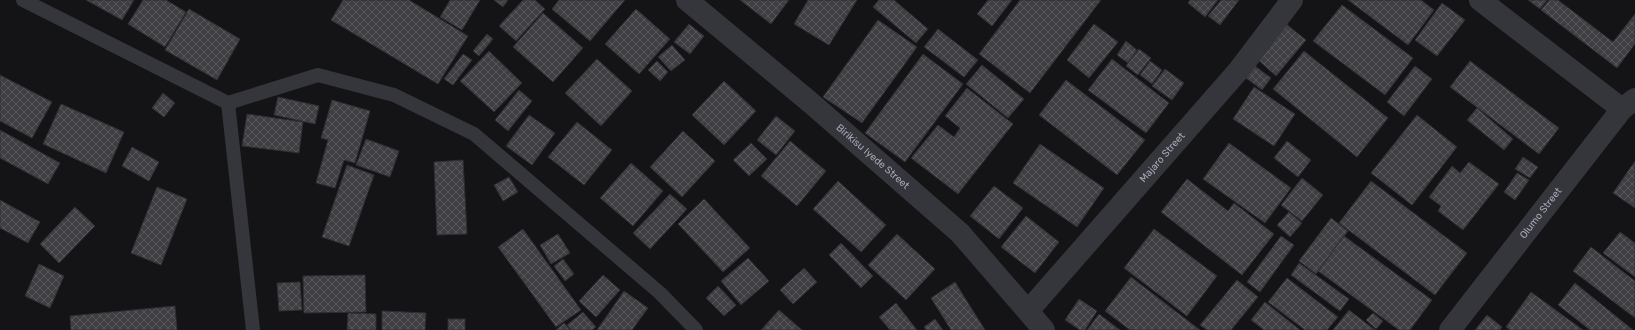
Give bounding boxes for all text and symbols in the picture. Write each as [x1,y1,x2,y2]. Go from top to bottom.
street label: Birikisu Iyede Street [834,122,912,192]
street label: Majaro Street [1137,130,1188,185]
street label: Olumo Street [1517,185,1565,241]

